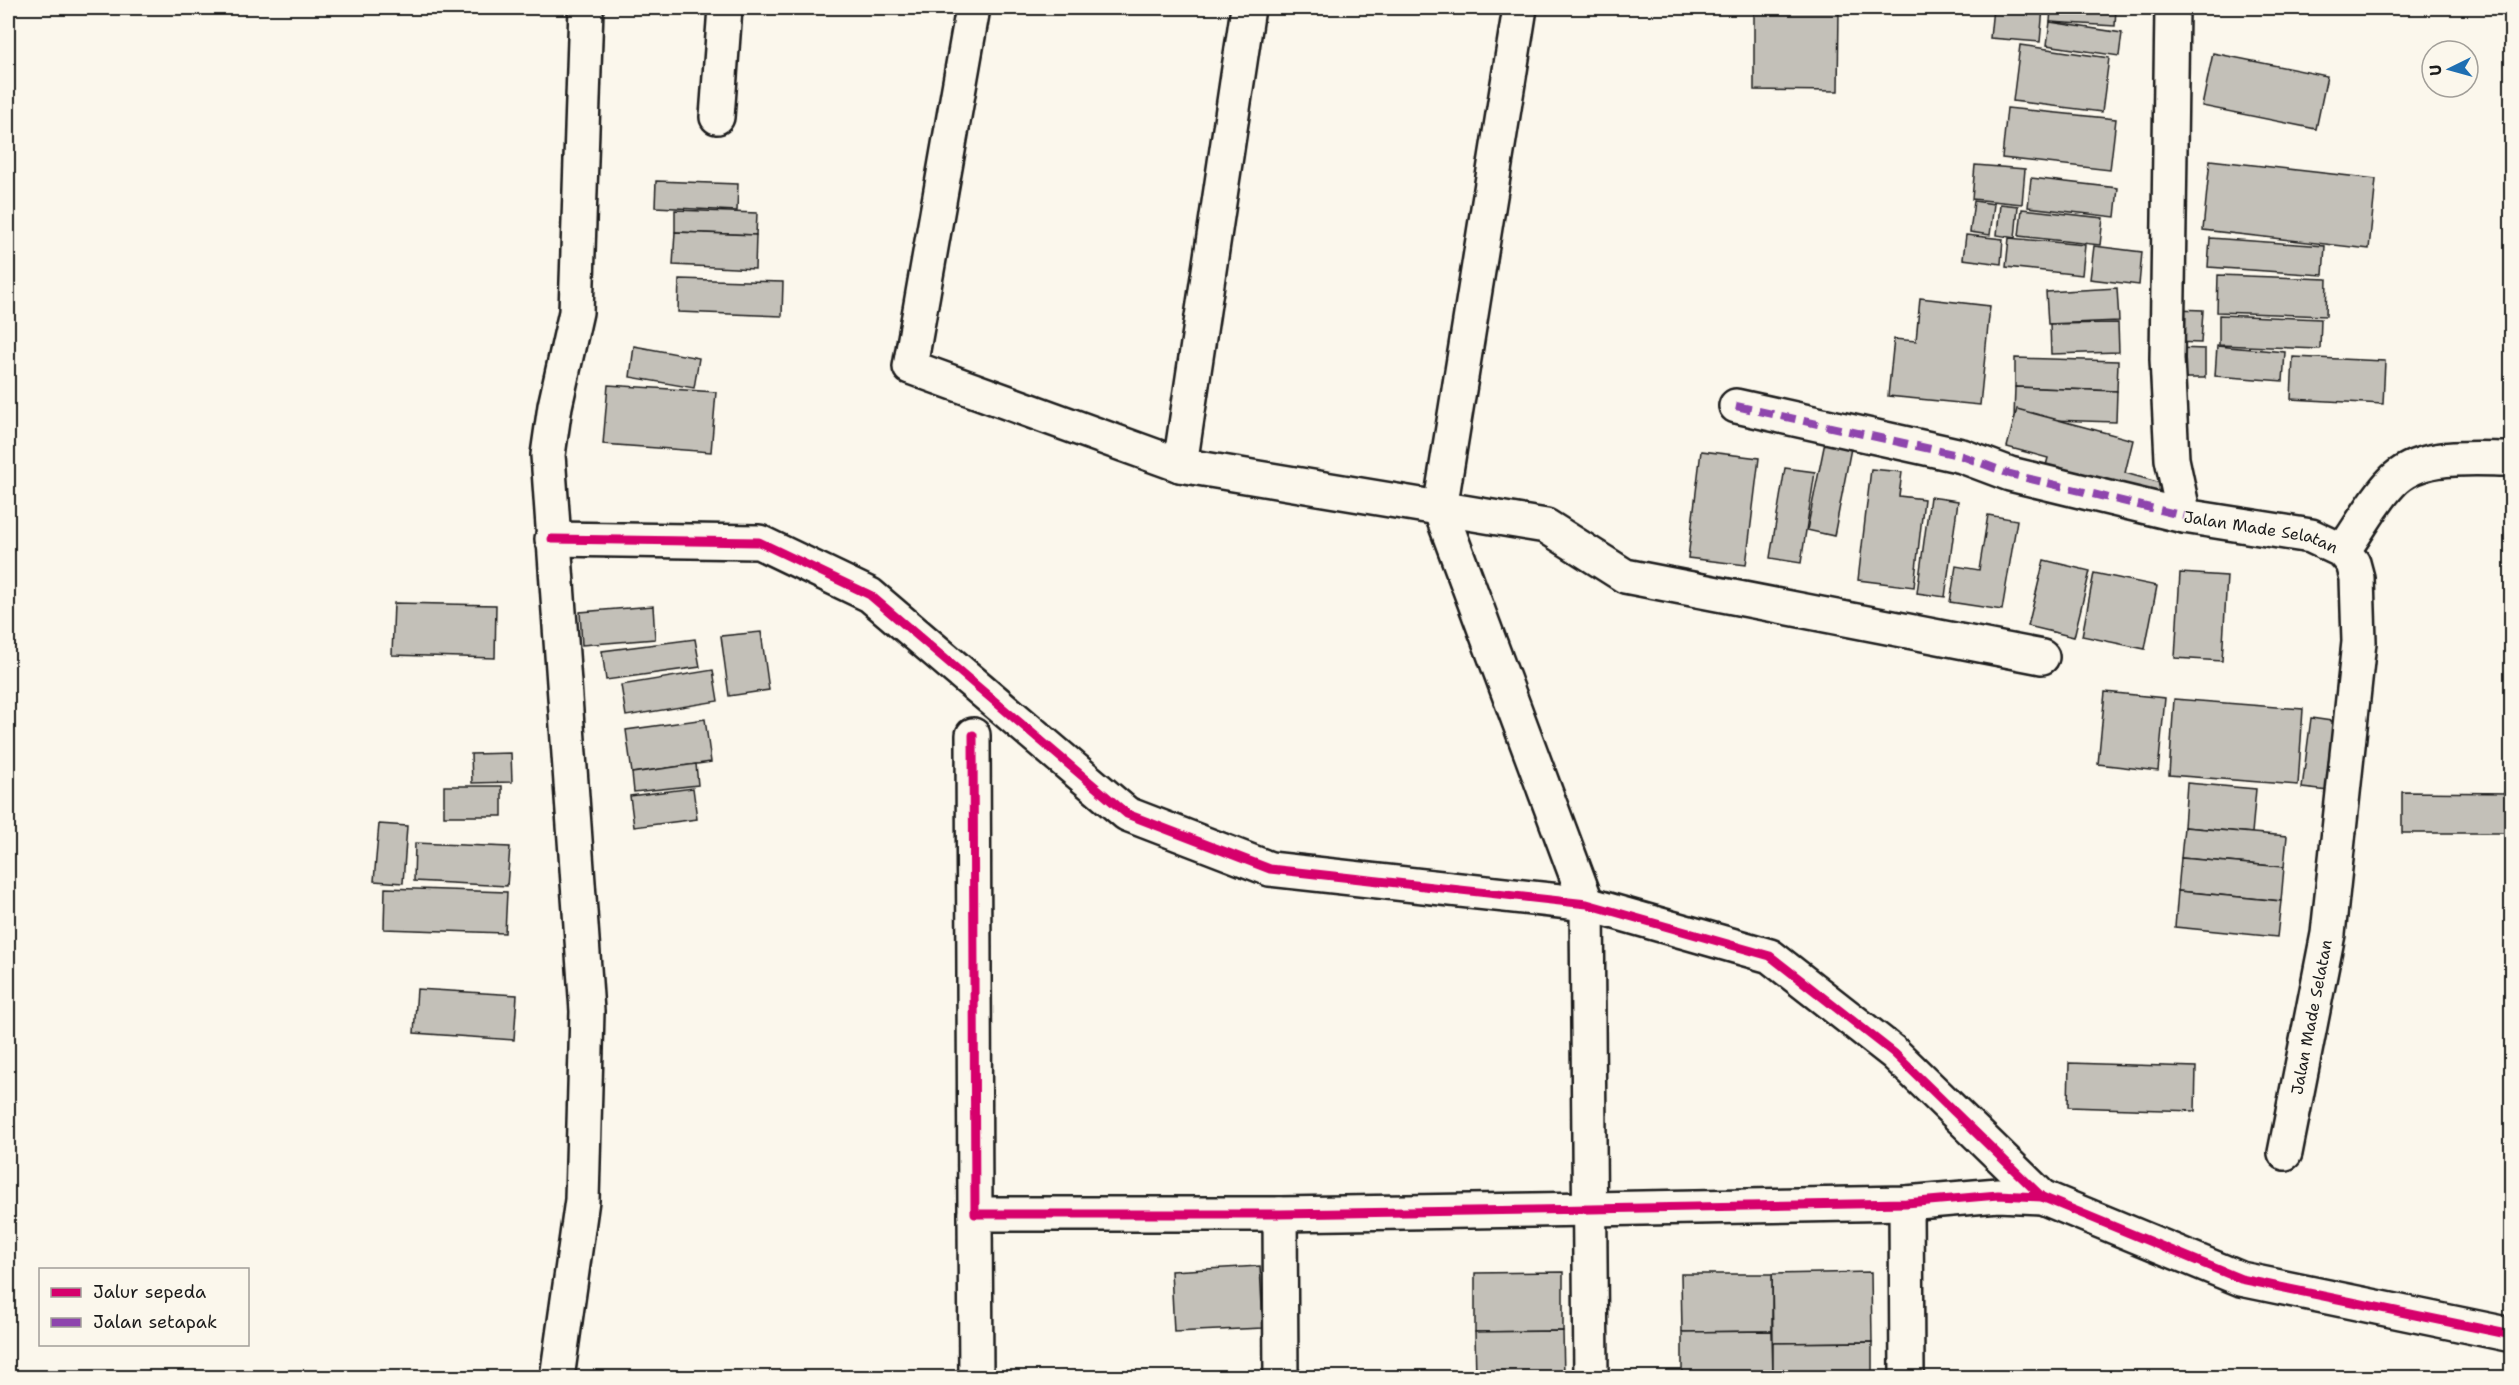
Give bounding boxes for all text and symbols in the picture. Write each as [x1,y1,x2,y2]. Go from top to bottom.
north arrow [2420,39,2480,99]
text: U [2425,64,2446,77]
street label: Jalan Made Selatan [2182,506,2341,558]
street label: Jalan Made Selatan [2286,938,2337,1096]
legend [39,1268,249,1346]
text: Jalur sepeda [93,1280,206,1304]
text: Jalan setapak [93,1310,217,1334]

